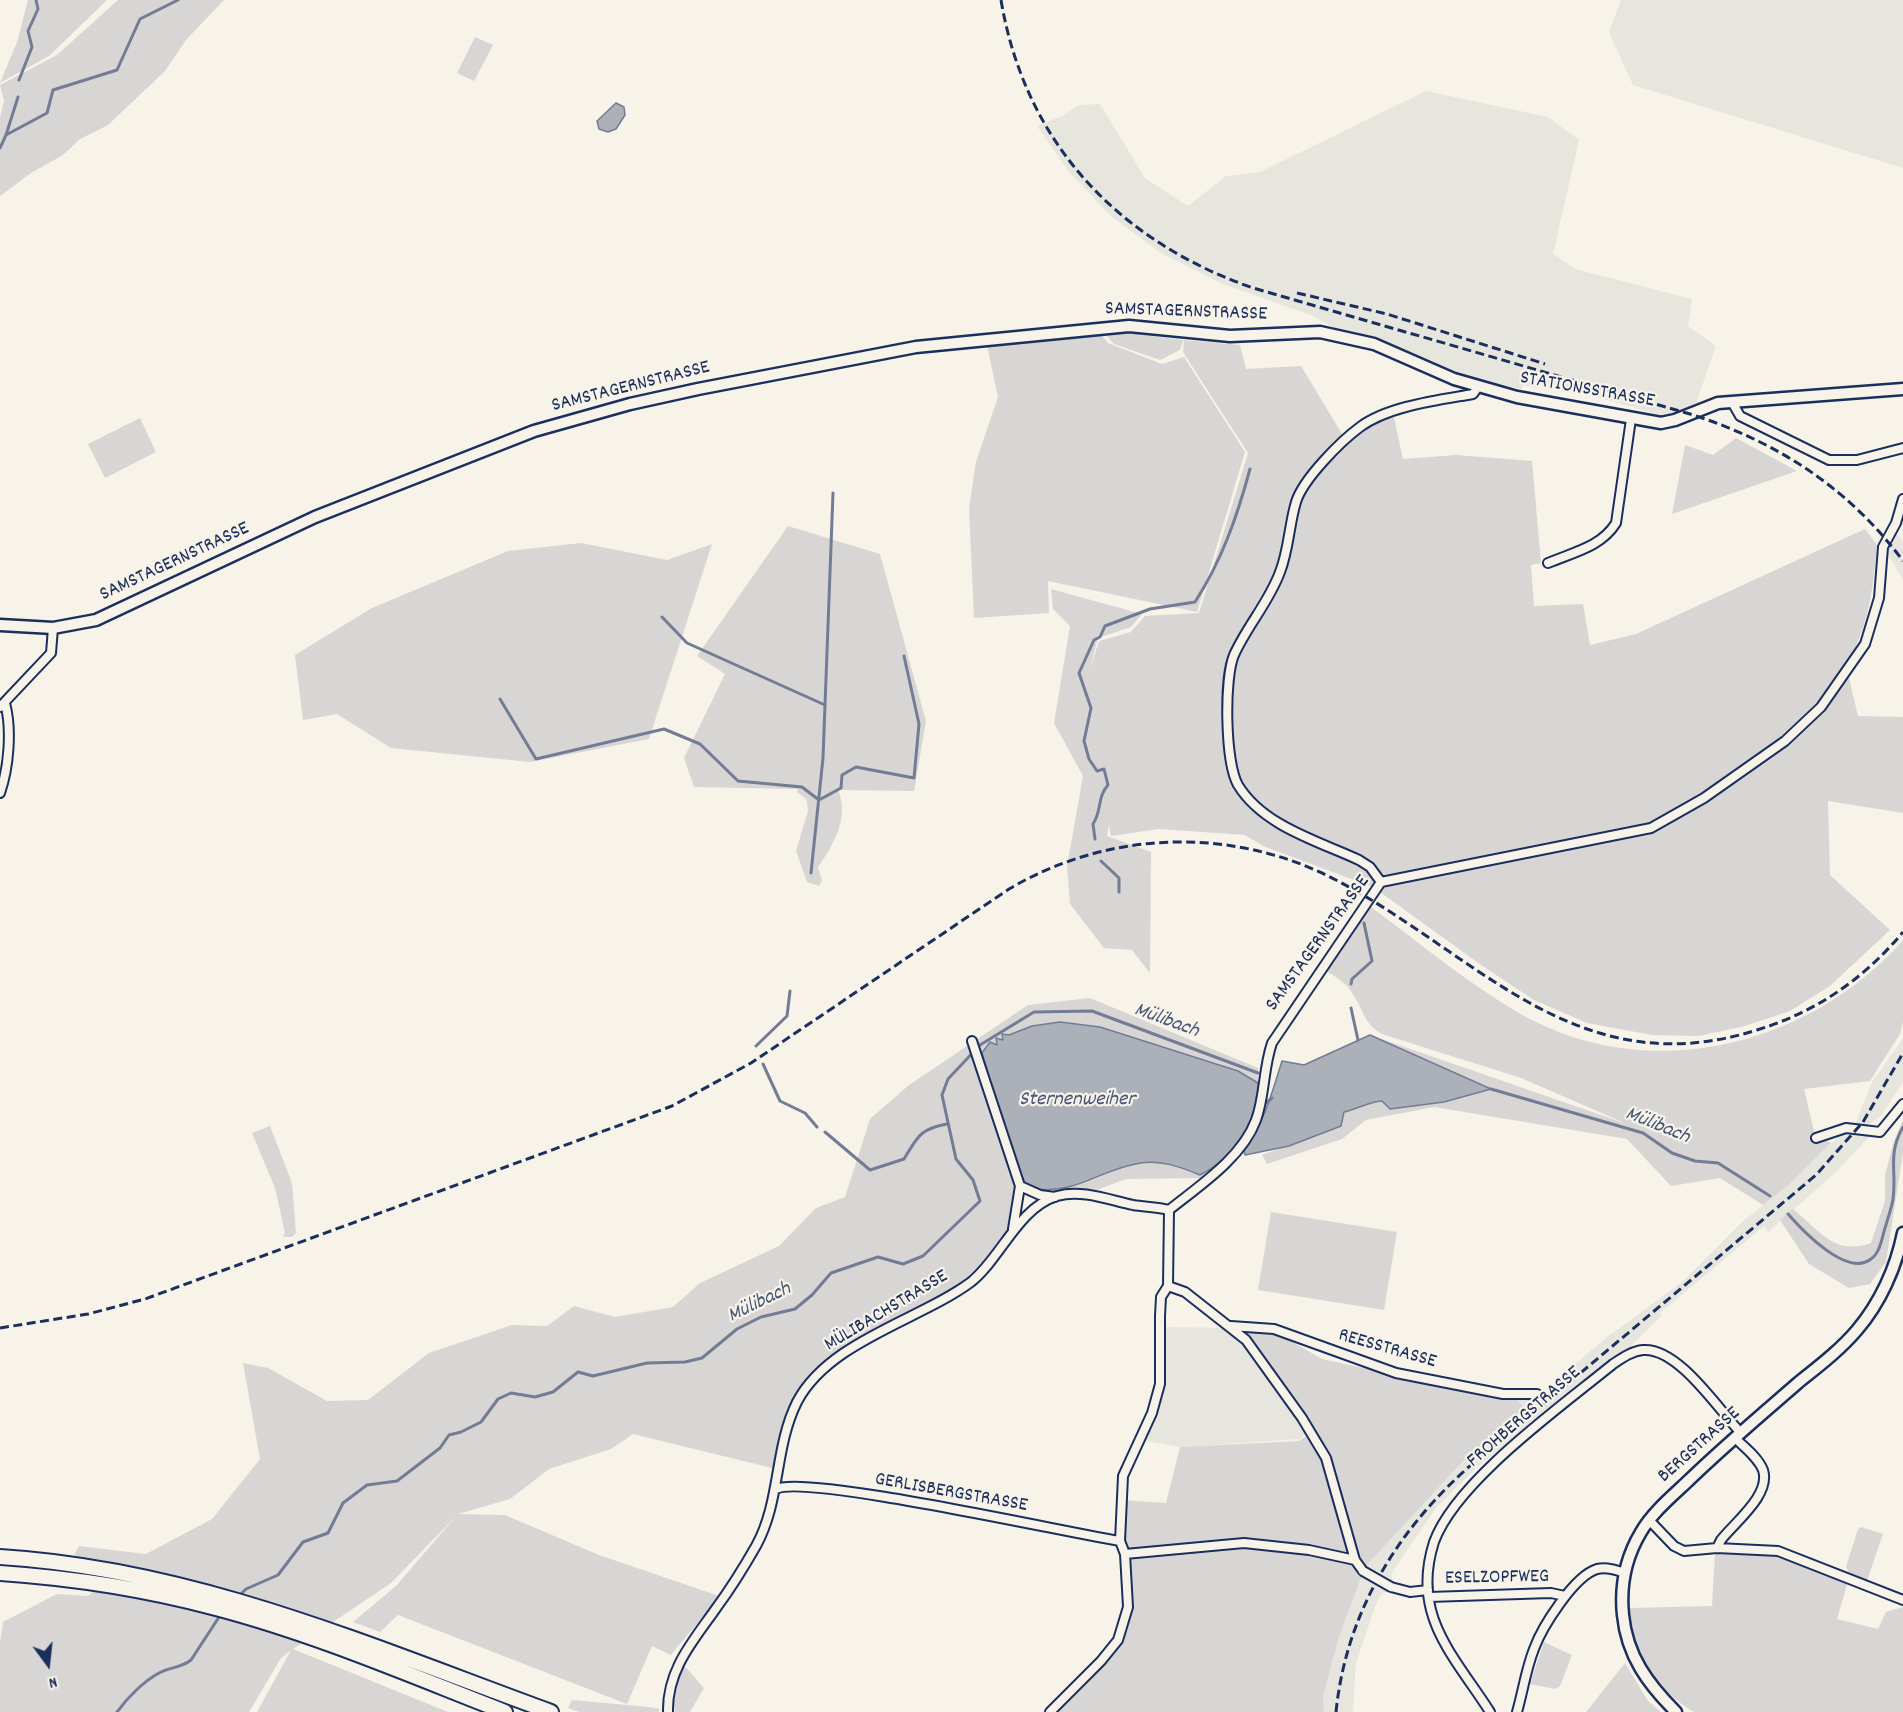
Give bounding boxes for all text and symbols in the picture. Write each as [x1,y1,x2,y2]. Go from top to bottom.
street label: SAMSTAGERNSTRASSE [1105,298,1267,328]
street label: SAMSTAGERNSTRASSE [549,357,713,419]
street label: STATIONSSTRASSE [1518,367,1656,415]
street label: SAMSTAGERNSTRASSE [96,518,254,608]
street label: SAMSTAGERNSTRASSE [1262,871,1376,1017]
water label: Mülibach [1130,999,1202,1045]
water label: Sternenweiher [1019,1088,1135,1114]
water label: Mülibach [1621,1103,1693,1151]
street label: MÜLIBACHSTRASSE [821,1266,953,1358]
water label: Mülibach [724,1278,796,1330]
street label: REESSTRASSE [1335,1325,1439,1375]
street label: FROHBERGSTRASSE [1463,1362,1587,1474]
street label: BERGSTRASSE [1654,1403,1746,1489]
street label: GERLISBERGSTRASSE [873,1469,1029,1519]
street label: ESELZOPFWEG [1445,1566,1549,1592]
north arrow [18,1634,78,1694]
text: N [46,1670,60,1694]

